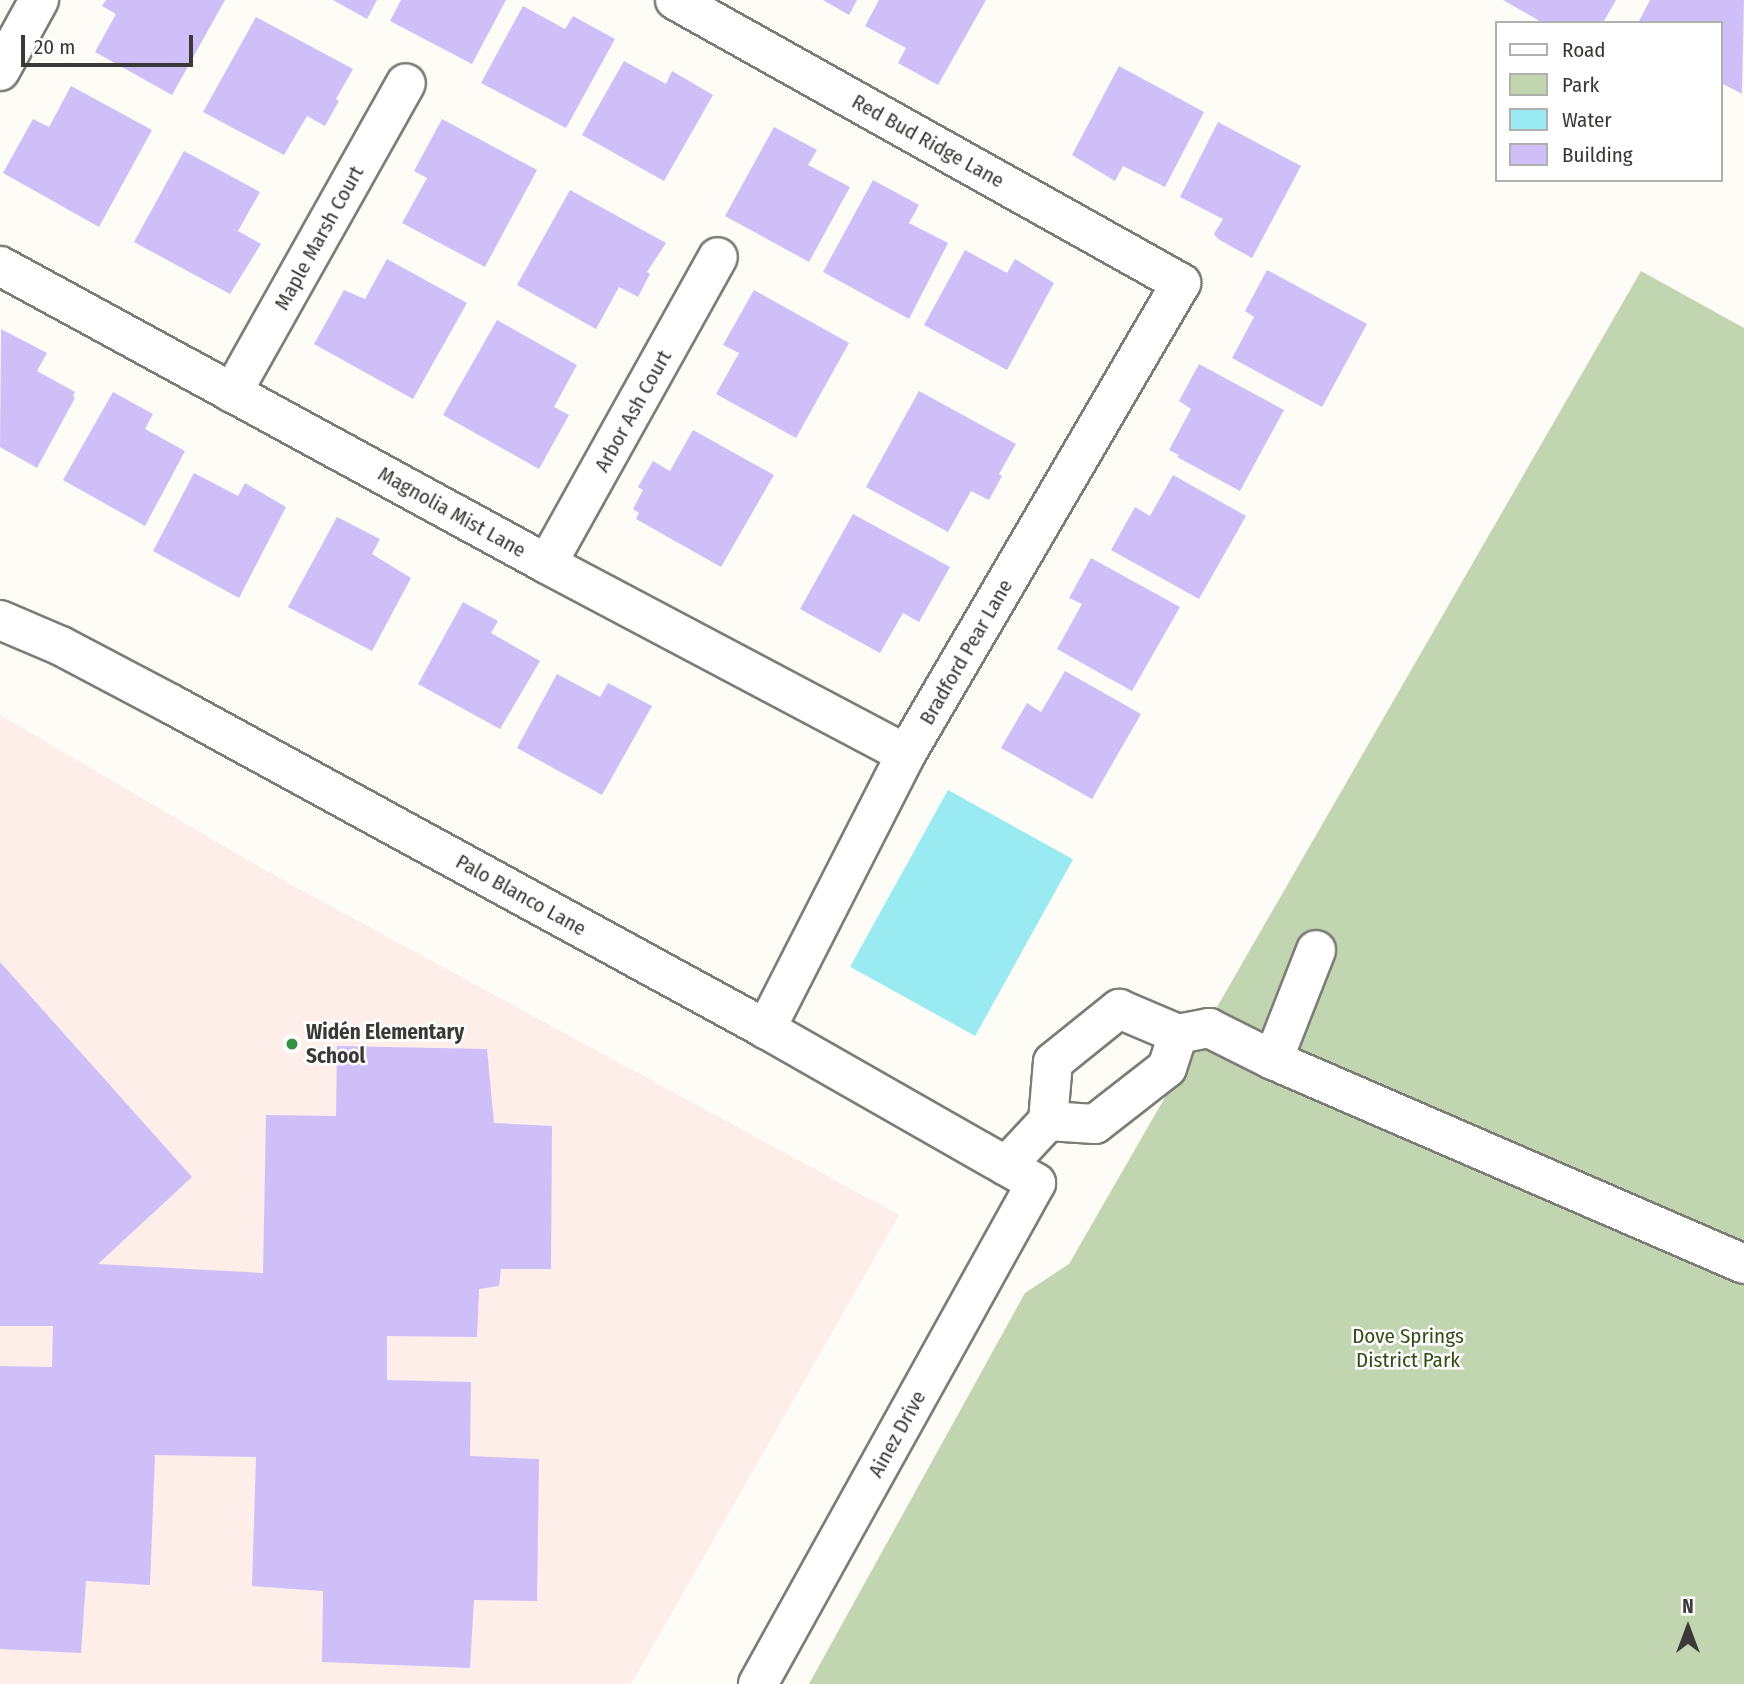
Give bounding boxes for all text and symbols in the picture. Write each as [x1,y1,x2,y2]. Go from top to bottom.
scale bar [24,21,196,65]
legend [1496,21,1723,182]
text: 20 m [34,34,75,60]
text: Road [1562,37,1606,63]
text: Park [1562,72,1599,98]
street label: Red Bud Ridge Lane [848,89,1008,193]
text: Water [1562,107,1612,133]
text: Building [1562,142,1633,168]
street label: Maple Marsh Court [269,162,369,314]
street label: Arbor Ash Court [589,346,677,476]
street label: Magnolia Mist Lane [374,461,530,563]
street label: Bradford Pear Lane [914,575,1018,729]
street label: Palo Blanco Lane [451,849,591,941]
place label: Widén Elementary School [306,1019,464,1069]
marker: Widén Elementary School [284,1036,300,1052]
park label: Dove Springs District Park [1352,1323,1464,1373]
street label: Ainez Drive [863,1386,931,1482]
north arrow [1653,1593,1723,1663]
text: N [1682,1595,1694,1618]

